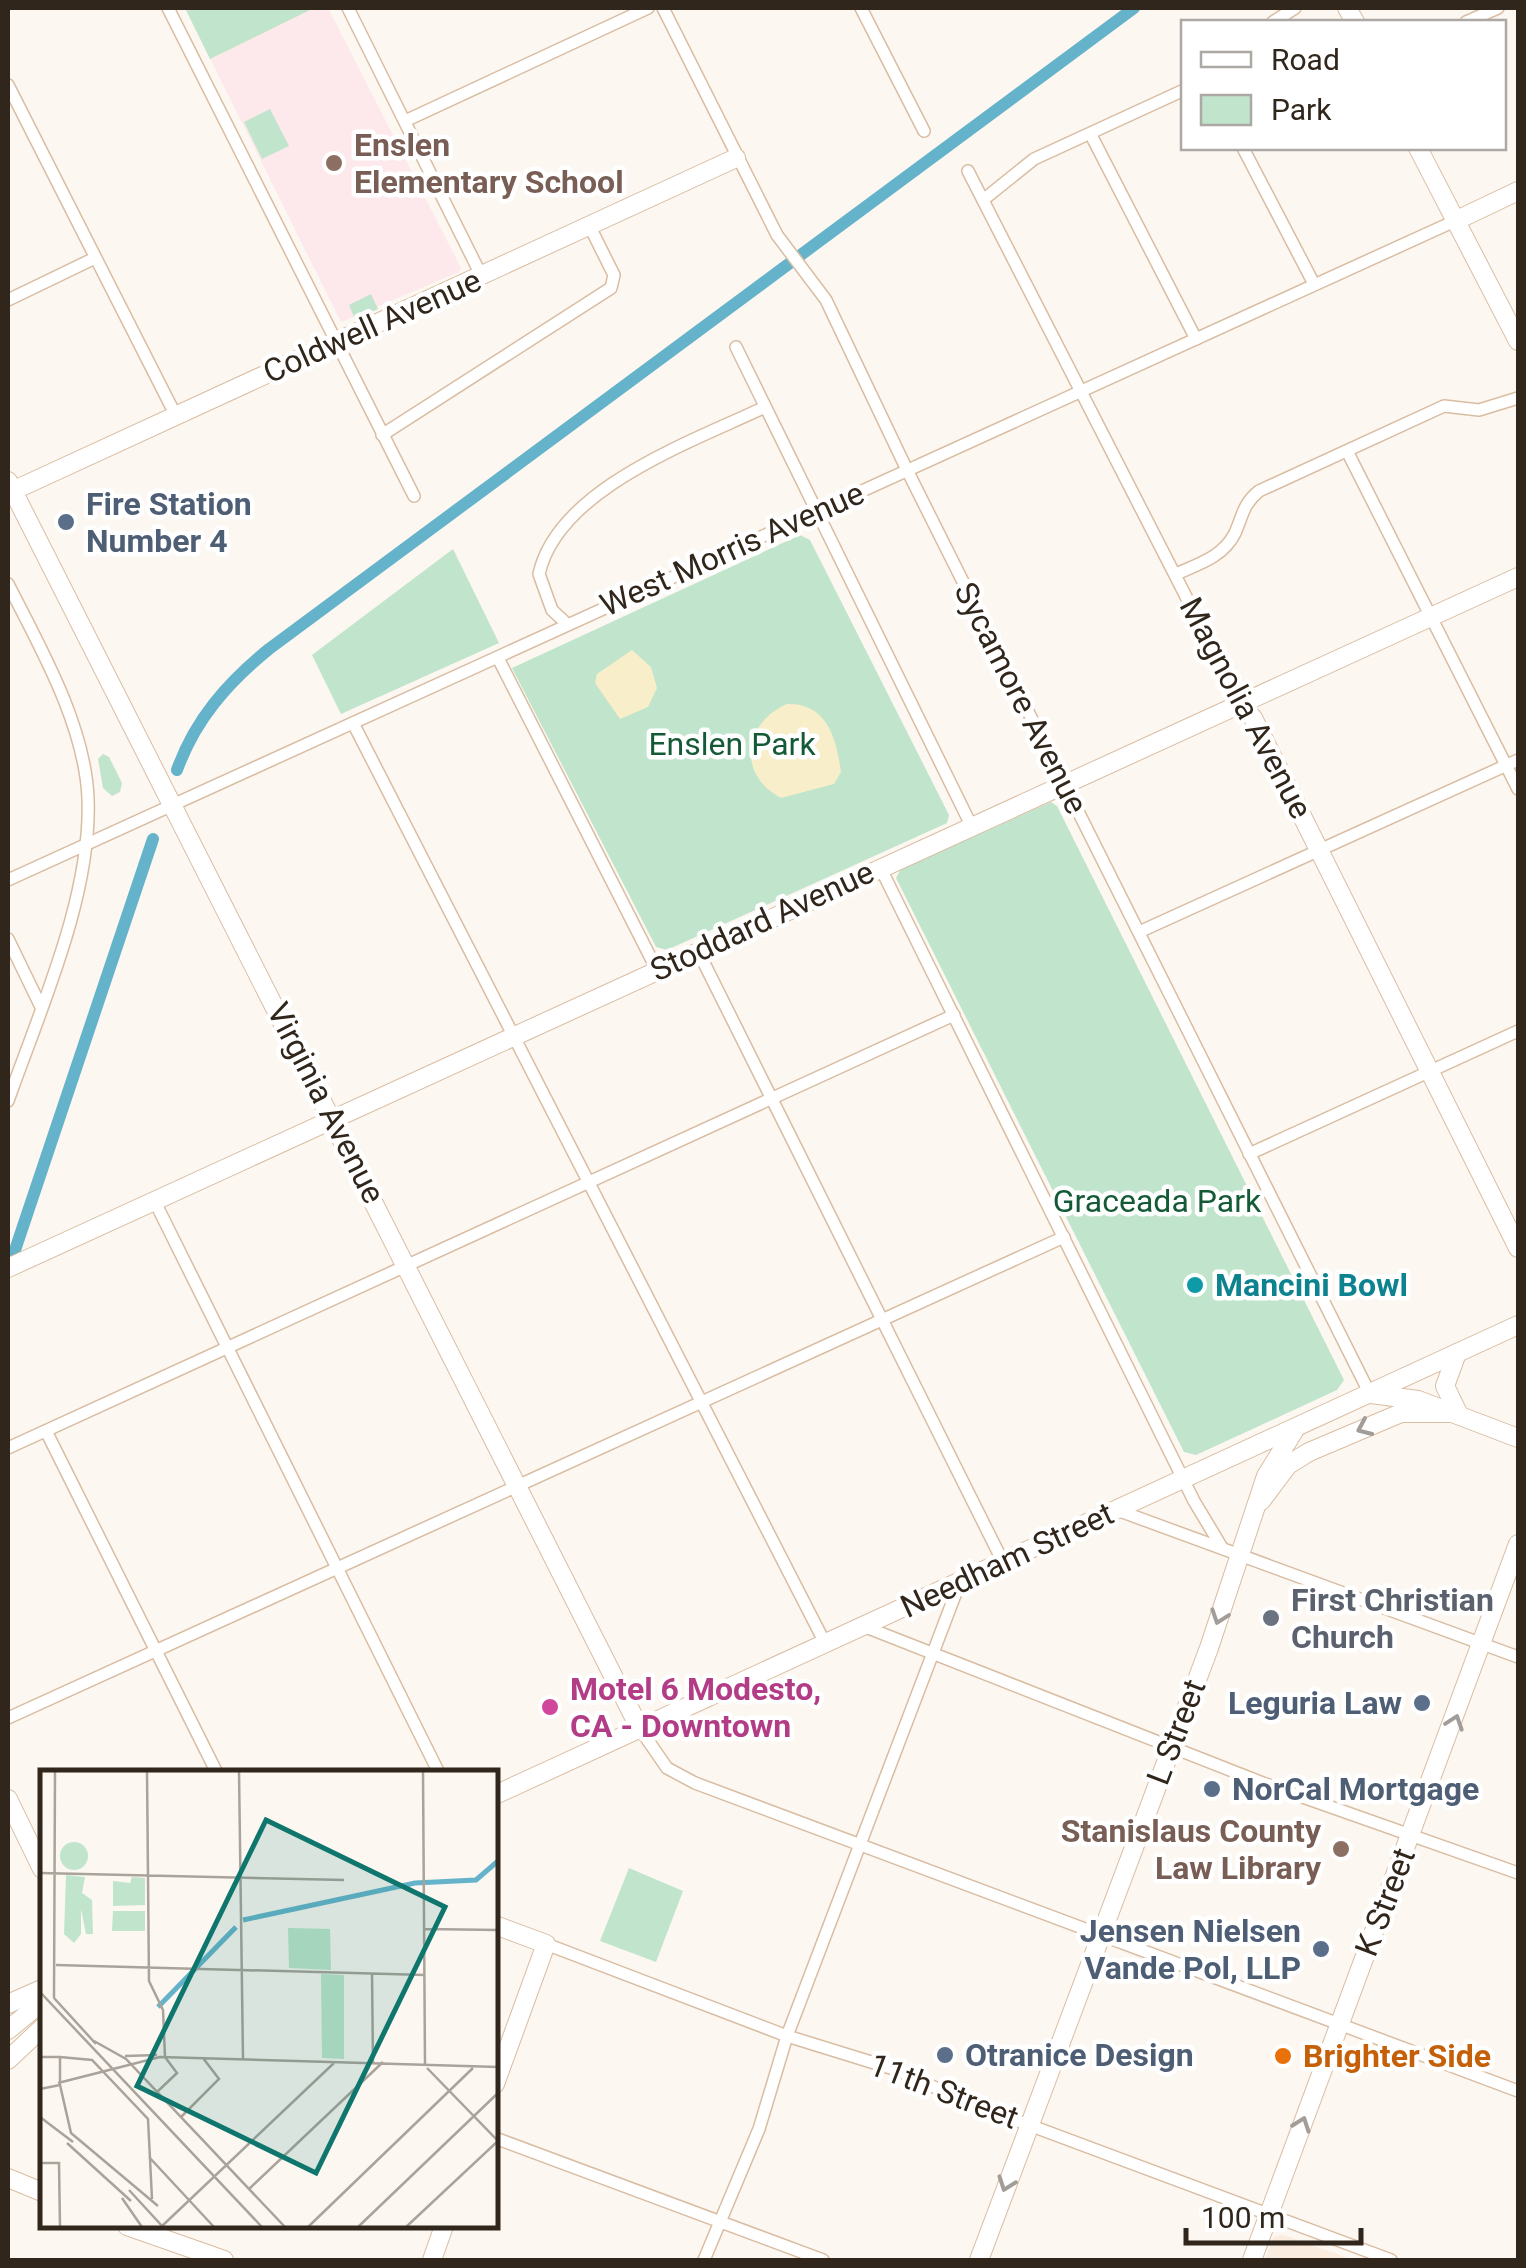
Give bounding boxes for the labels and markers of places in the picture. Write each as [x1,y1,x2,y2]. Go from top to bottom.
place label: Enslen Elementary School [354,126,624,201]
marker: Enslen Elementary School [323,152,345,174]
place label: Fire Station Number 4 [86,485,252,560]
marker: Fire Station Number 4 [55,511,77,533]
place label: Mancini Bowl [1215,1266,1408,1304]
marker: Mancini Bowl [1184,1274,1206,1296]
place label: First Christian Church [1291,1581,1494,1656]
marker: First Christian Church [1260,1607,1282,1629]
place label: Motel 6 Modesto, CA - Downtown [570,1670,821,1745]
place label: Leguria Law [1228,1684,1402,1722]
marker: Leguria Law [1411,1692,1433,1714]
marker: Motel 6 Modesto, CA - Downtown [539,1696,561,1718]
place label: NorCal Mortgage [1232,1770,1479,1808]
marker: NorCal Mortgage [1201,1778,1223,1800]
place label: Stanislaus County Law Library [1061,1812,1322,1887]
marker: Stanislaus County Law Library [1330,1838,1352,1860]
place label: Jensen Nielsen Vande Pol, LLP [1080,1912,1301,1987]
marker: Jensen Nielsen Vande Pol, LLP [1310,1938,1332,1960]
place label: Otranice Design [965,2036,1194,2074]
place label: Brighter Side [1303,2037,1491,2075]
marker: Otranice Design [934,2044,956,2066]
marker: Brighter Side [1272,2045,1294,2067]

